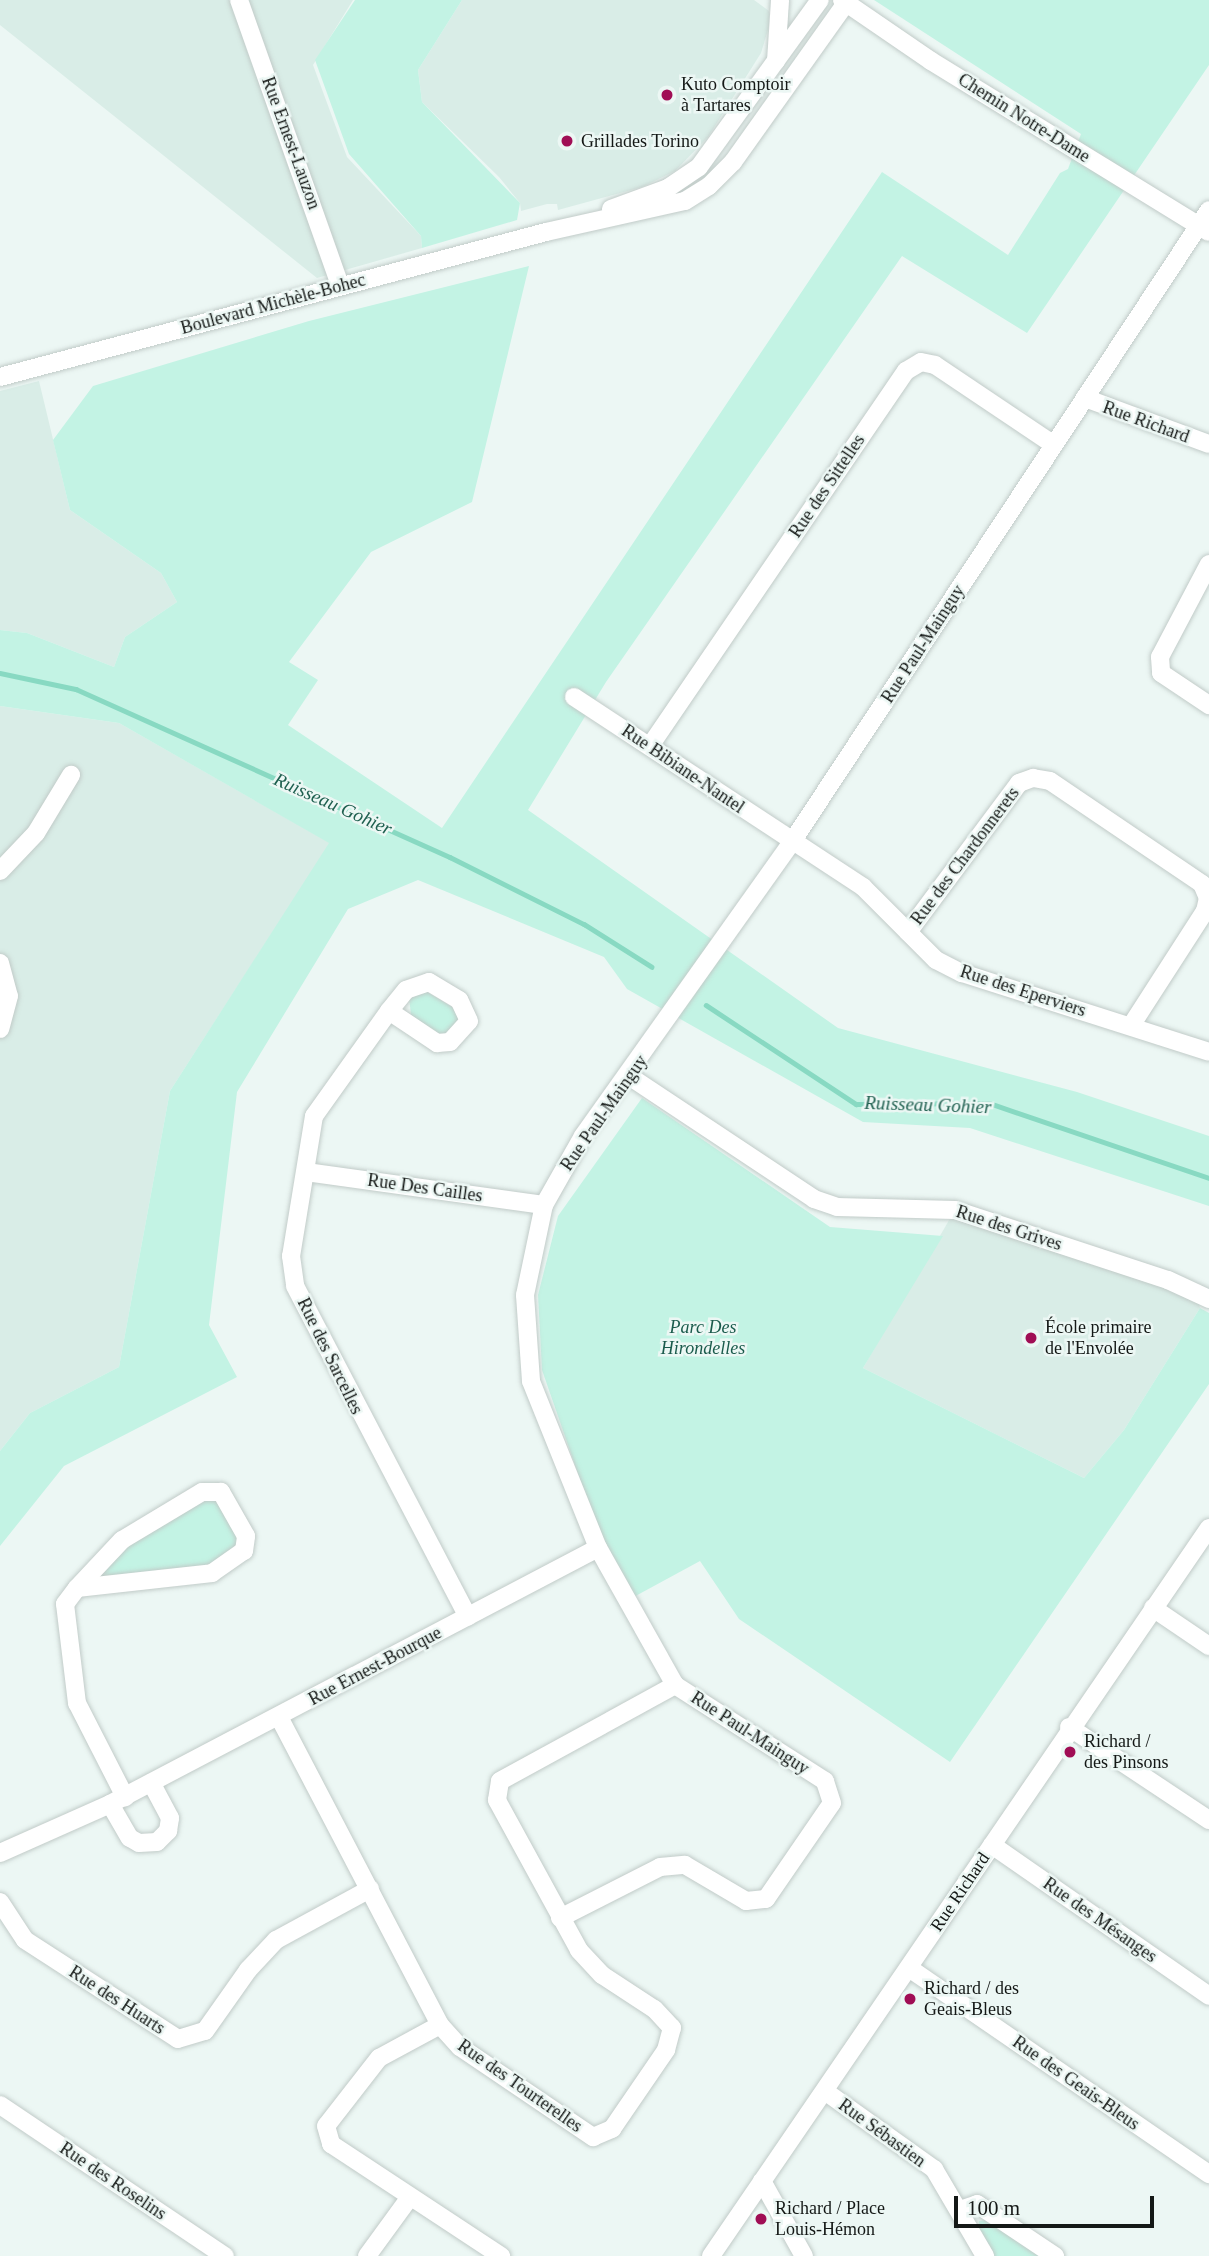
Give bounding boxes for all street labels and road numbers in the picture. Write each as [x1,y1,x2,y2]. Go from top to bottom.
street label: Chemin Notre-Dame [954,69,1094,167]
street label: Rue Ernest-Lauzon [257,74,325,212]
street label: Boulevard Michèle-Bohec [178,269,368,339]
street label: Rue Richard [1100,396,1192,448]
street label: Rue des Sittelles [784,430,870,542]
street label: Rue Paul-Mainguy [877,581,969,707]
street label: Rue Bibiane-Nantel [617,720,749,818]
street label: Rue des Chardonnerets [906,783,1024,929]
street label: Rue des Eperviers [957,960,1089,1022]
street label: Rue Paul-Mainguy [556,1051,652,1175]
street label: Rue Des Cailles [366,1169,484,1207]
street label: Rue des Grives [953,1201,1065,1255]
street label: Rue des Sarcelles [292,1294,368,1418]
street label: Rue Ernest-Bourque [305,1622,445,1710]
street label: Rue Paul-Mainguy [687,1687,813,1779]
street label: Rue Richard [926,1848,994,1936]
street label: Rue des Mésanges [1039,1873,1161,1967]
street label: Rue des Huarts [65,1961,169,2039]
street label: Rue des Geais-Bleus [1008,2031,1144,2135]
street label: Rue des Tourterelles [453,2035,587,2137]
street label: Rue Sébastien [834,2094,930,2172]
street label: Rue des Roselins [56,2137,170,2225]

